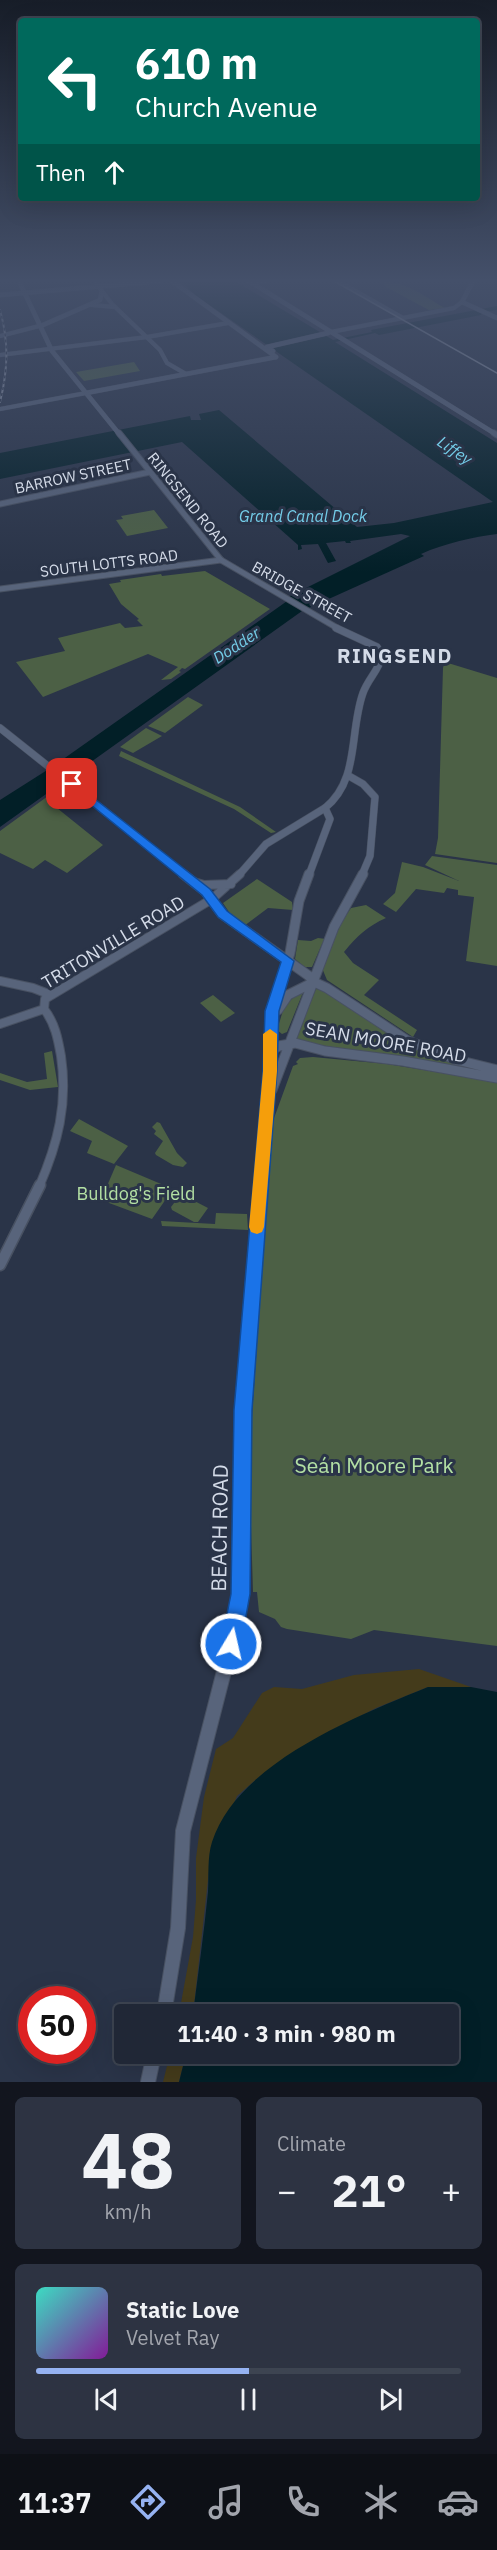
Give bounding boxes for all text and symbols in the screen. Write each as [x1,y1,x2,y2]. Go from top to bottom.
text: 610 m [135,36,258,91]
icon: left [36,42,114,120]
text: Church Avenue [135,89,318,124]
icon: ahead [98,156,131,189]
text: Then [36,158,86,187]
water label: Liffey [434,431,477,470]
street label: RINGSEND ROAD [144,448,232,552]
street label: BARROW STREET [13,454,133,498]
water label: Grand Canal Dock [239,506,368,526]
street label: SOUTH LOTTS ROAD [39,545,179,581]
street label: BRIDGE STREET [249,557,355,627]
water label: Dodder [209,622,264,668]
district label: RINGSEND [337,642,453,669]
pin [46,758,97,809]
icon: arrive [55,767,88,800]
street label: TRITONVILLE ROAD [37,890,189,994]
street label: SEAN MOORE ROAD [304,1016,468,1068]
park label: Bulldog's Field [77,1182,195,1205]
park label: Seán Moore Park [295,1451,454,1479]
street label: BEACH ROAD [204,1464,234,1592]
position arrow [199,1612,263,1676]
speed limit sign: 50 [18,1986,96,2064]
text: 11:40 · 3 min · 980 m [177,2019,396,2048]
text: 48 [81,2108,175,2209]
text: Climate [277,2130,346,2157]
text: 21° [331,2161,407,2219]
text: − [277,2169,297,2212]
text: + [441,2169,461,2212]
text: km/h [104,2198,152,2225]
text: Static Love [126,2295,239,2324]
text: Velvet Ray [126,2324,219,2351]
icon: previous [90,2383,123,2416]
icon: pause [232,2383,265,2416]
icon: next [374,2383,407,2416]
icon: directions [127,2481,169,2523]
icon: music [205,2481,247,2523]
icon: phone [282,2481,324,2523]
icon: climate [360,2481,402,2523]
icon: car [437,2481,479,2523]
text: 11:37 [18,2485,91,2520]

